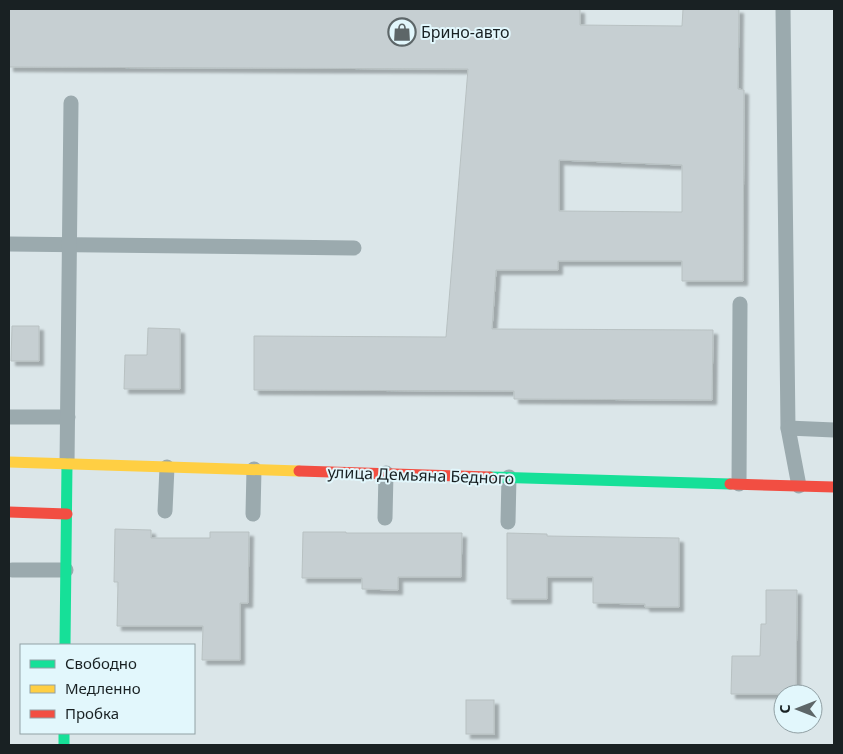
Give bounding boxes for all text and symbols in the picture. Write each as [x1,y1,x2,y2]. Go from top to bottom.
shop icon: Брино-авто [387,17,417,47]
place label: Брино-авто [421,21,510,43]
street label: улица Демьяна Бедного [327,461,515,489]
legend [20,644,195,734]
text: Свободно [65,653,137,673]
text: Медленно [65,678,141,698]
north arrow [773,684,823,734]
text: Пробка [65,703,119,723]
text: С [775,704,794,714]

